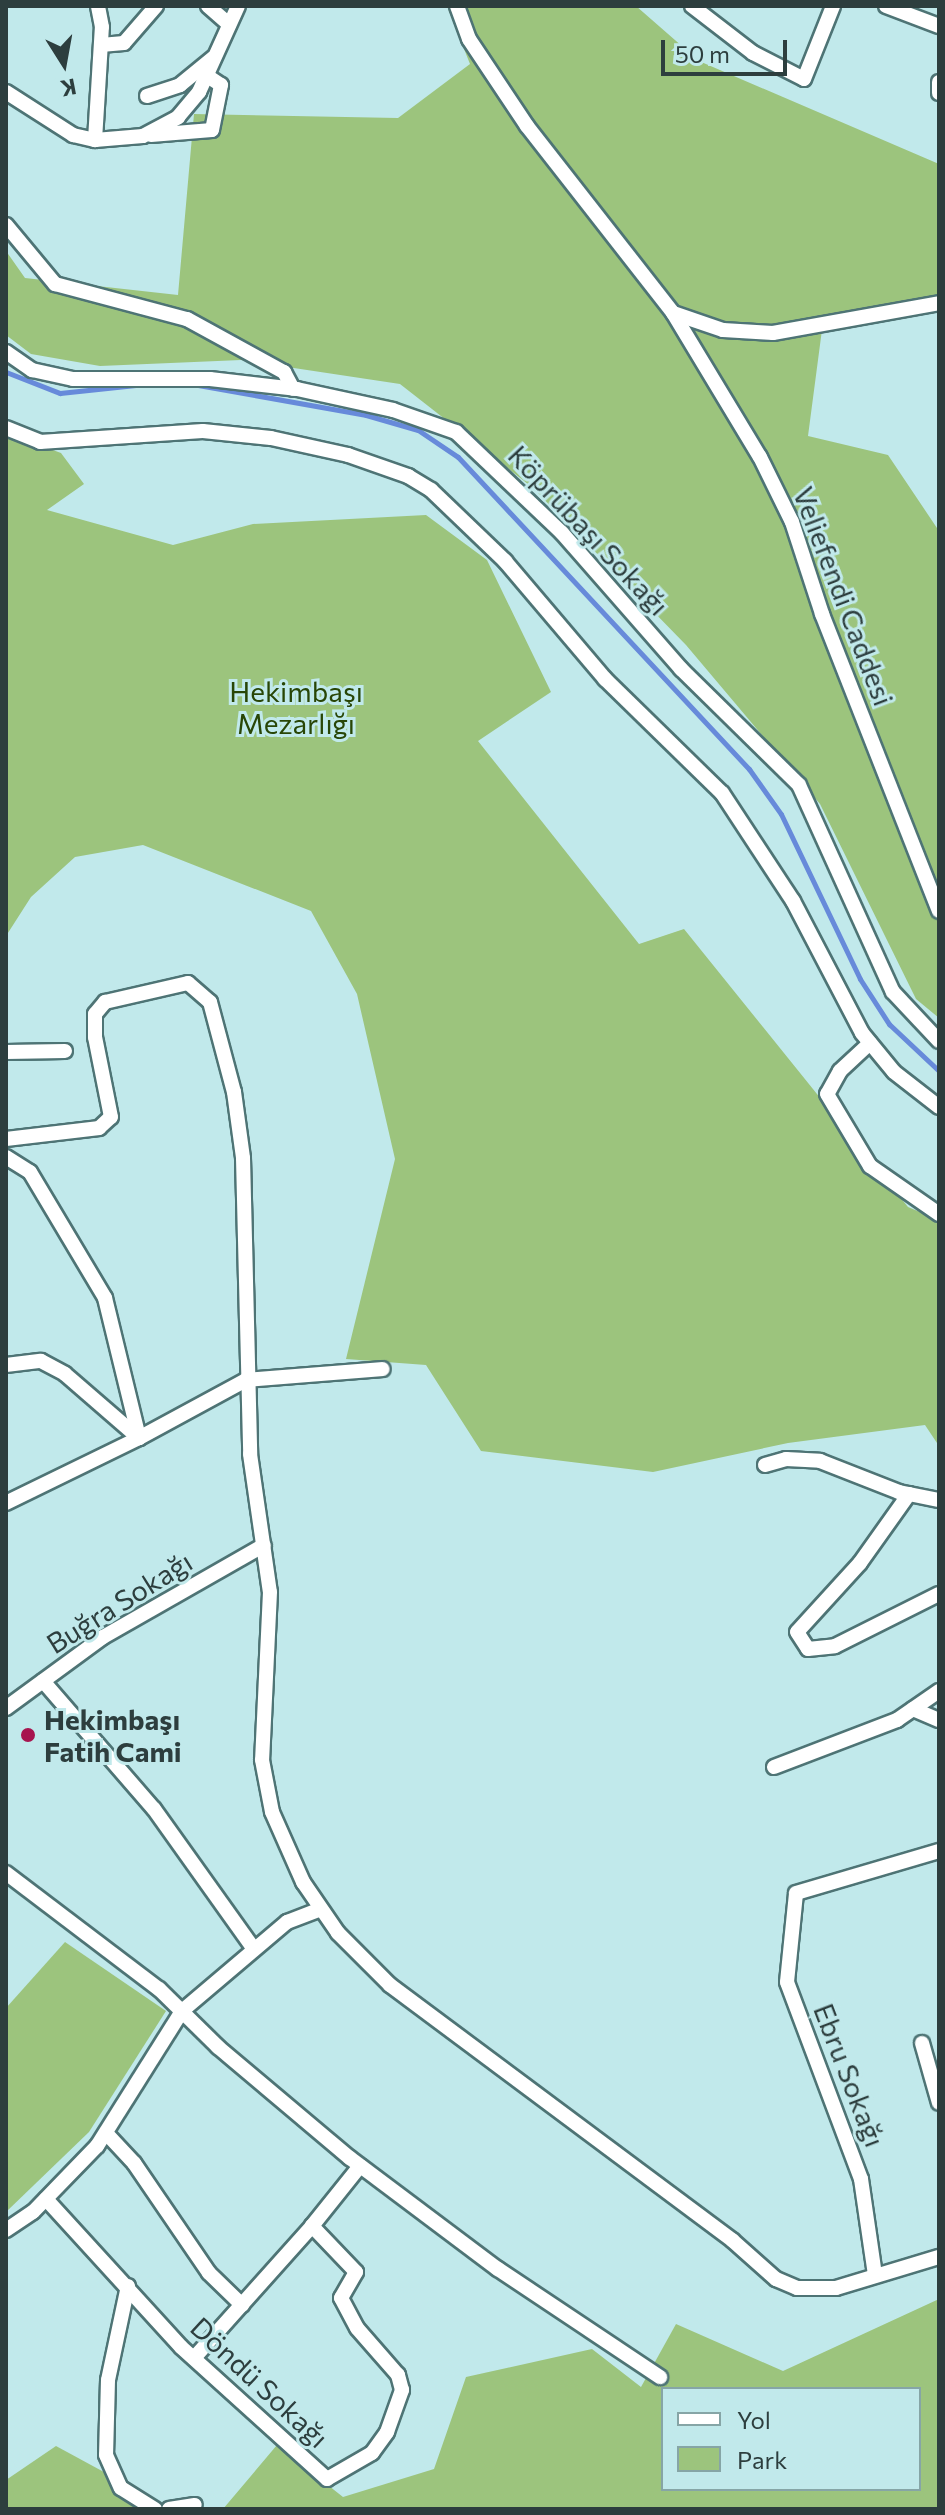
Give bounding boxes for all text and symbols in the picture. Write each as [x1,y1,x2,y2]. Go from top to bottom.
north arrow [24,24,104,104]
scale bar [665,24,791,74]
text: 50 m [675,39,730,68]
text: K [59,73,79,103]
street label: Köprübaşı Sokağı [502,438,676,622]
street label: Veliefendi Caddesi [787,482,901,710]
park label: Hekimbaşı Mezarlığı [229,674,363,740]
street label: Buğra Sokağı [40,1544,198,1660]
place label: Hekimbaşı Fatih Cami [44,1702,182,1768]
marker: Hekimbaşı Fatih Cami [19,1726,37,1744]
street label: Ebru Sokağı [807,1999,893,2151]
street label: Döndü Sokağı [184,2310,336,2454]
legend [661,2387,921,2491]
text: Yol [737,2405,771,2434]
text: Park [737,2445,787,2474]

